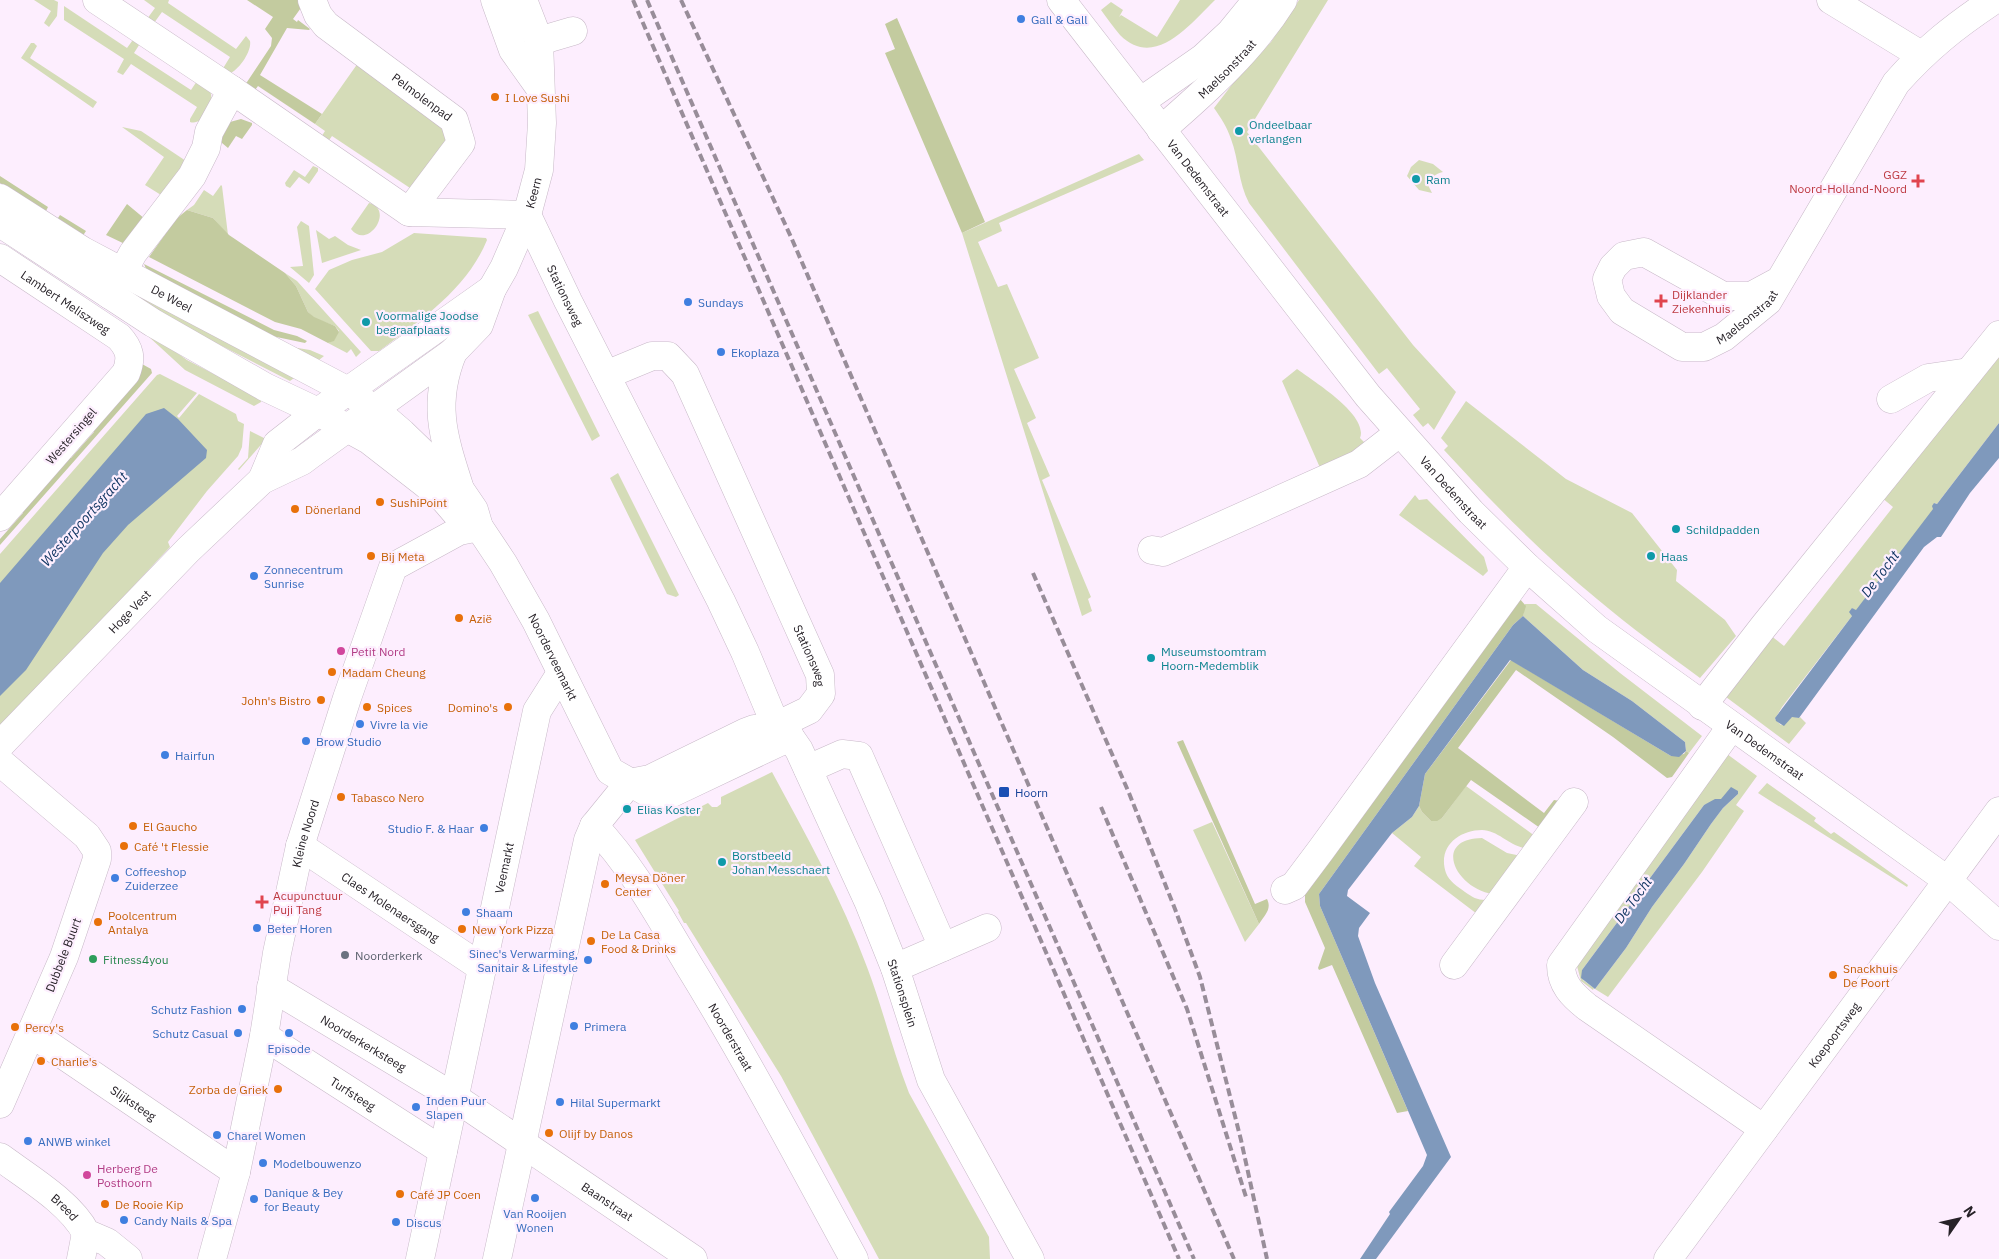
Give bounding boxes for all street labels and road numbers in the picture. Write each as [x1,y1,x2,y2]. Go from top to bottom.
street label: Maelsonstraat [1195,36,1259,101]
street label: Pelmolenpad [389,69,455,124]
street label: Van Dedemstraat [1164,136,1233,219]
street label: Keern [522,175,544,210]
street label: Stationsweg [544,262,587,329]
street label: Lambert Meliszweg [18,267,114,337]
street label: De Weel [149,281,195,315]
street label: Maelsonstraat [1713,287,1780,347]
street label: Westersingel [42,405,100,467]
street label: Van Dedemstraat [1417,453,1491,532]
street label: Hoge Vest [105,586,153,636]
street label: Noorderveemarkt [526,611,581,703]
street label: Stationsweg [791,622,828,688]
street label: Van Dedemstraat [1723,716,1807,783]
street label: Kleine Noord [288,798,322,869]
street label: Veemarkt [491,841,516,895]
street label: Claes Molenaersgang [339,868,443,945]
street label: Dubbele Buurt [42,916,84,994]
street label: Stationsplein [885,957,921,1029]
street label: Koepoortsweg [1805,998,1863,1070]
street label: Noorderstraat [706,1000,757,1073]
street label: Noorderkerksteeg [318,1011,410,1074]
street label: Turfsteeg [328,1073,379,1114]
street label: Slijksteeg [108,1082,160,1124]
street label: Baanstraat [579,1178,636,1224]
street label: Breed [48,1190,82,1223]

